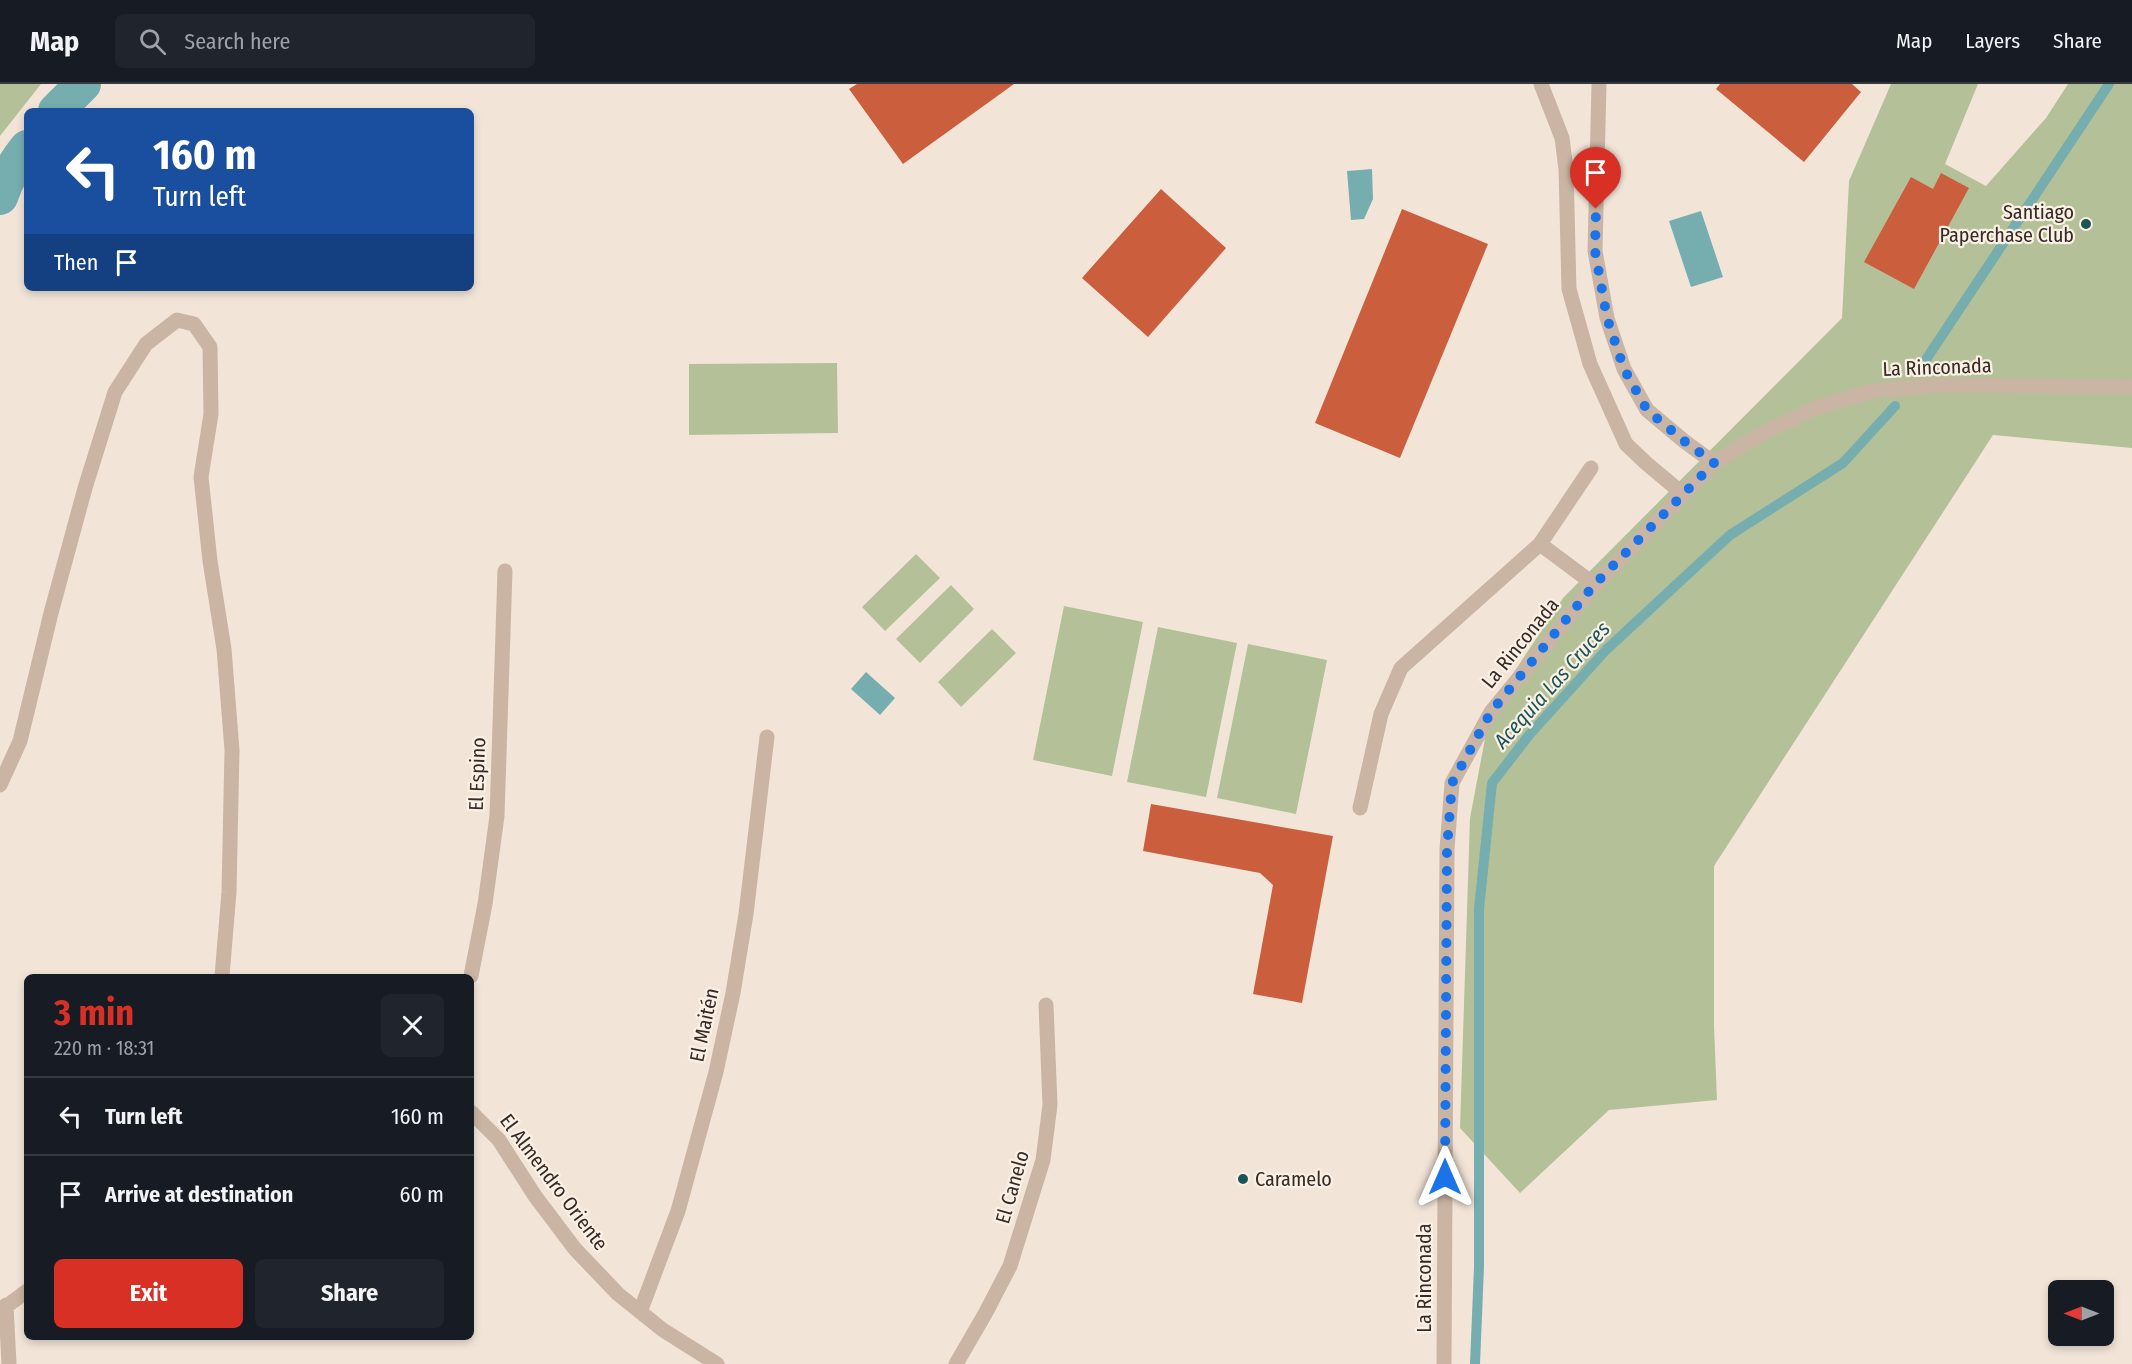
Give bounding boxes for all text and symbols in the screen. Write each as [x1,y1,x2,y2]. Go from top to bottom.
search box [115,14,535,68]
text: Map [30,25,79,58]
icon: search [136,25,169,58]
text: Search here [184,28,290,55]
text: Map [1896,28,1932,54]
text: Layers [1965,28,2020,54]
text: Share [2053,28,2102,54]
text: 160 m [153,130,256,180]
icon: left [54,132,132,210]
pin [1570,147,1621,209]
icon: arrive [1579,156,1612,189]
text: Turn left [153,181,246,213]
place label: Santiago Paperchase Club [1940,200,2074,247]
marker: Santiago Paperchase Club [2079,217,2093,231]
icon: arrive [110,246,143,279]
text: Then [54,249,98,276]
street label: La Rinconada [1882,353,1992,381]
street label: La Rinconada [1476,593,1564,693]
water label: Acequia Las Cruces [1488,616,1616,754]
street label: El Espino [464,737,490,811]
street label: El Maitén [684,986,724,1064]
text: 3 min [54,991,134,1035]
button: close [381,994,444,1057]
text: 220 m · 18:31 [54,1036,154,1060]
icon: left [54,1100,87,1133]
text: Turn left [105,1103,183,1130]
text: 160 m [391,1103,444,1130]
street label: El Almendro Oriente [495,1109,613,1255]
position arrow [1413,1145,1477,1209]
street label: El Canelo [990,1148,1034,1226]
place label: Caramelo [1255,1167,1332,1191]
marker: Caramelo [1236,1172,1250,1186]
icon: arrive [54,1178,87,1211]
text: Arrive at destination [105,1181,293,1208]
text: 60 m [400,1181,444,1208]
street label: La Rinconada [1412,1223,1436,1333]
button: Exit [54,1259,243,1328]
button: Share [255,1259,444,1328]
north arrow [2048,1280,2114,1346]
map controls [2048,1280,2114,1346]

